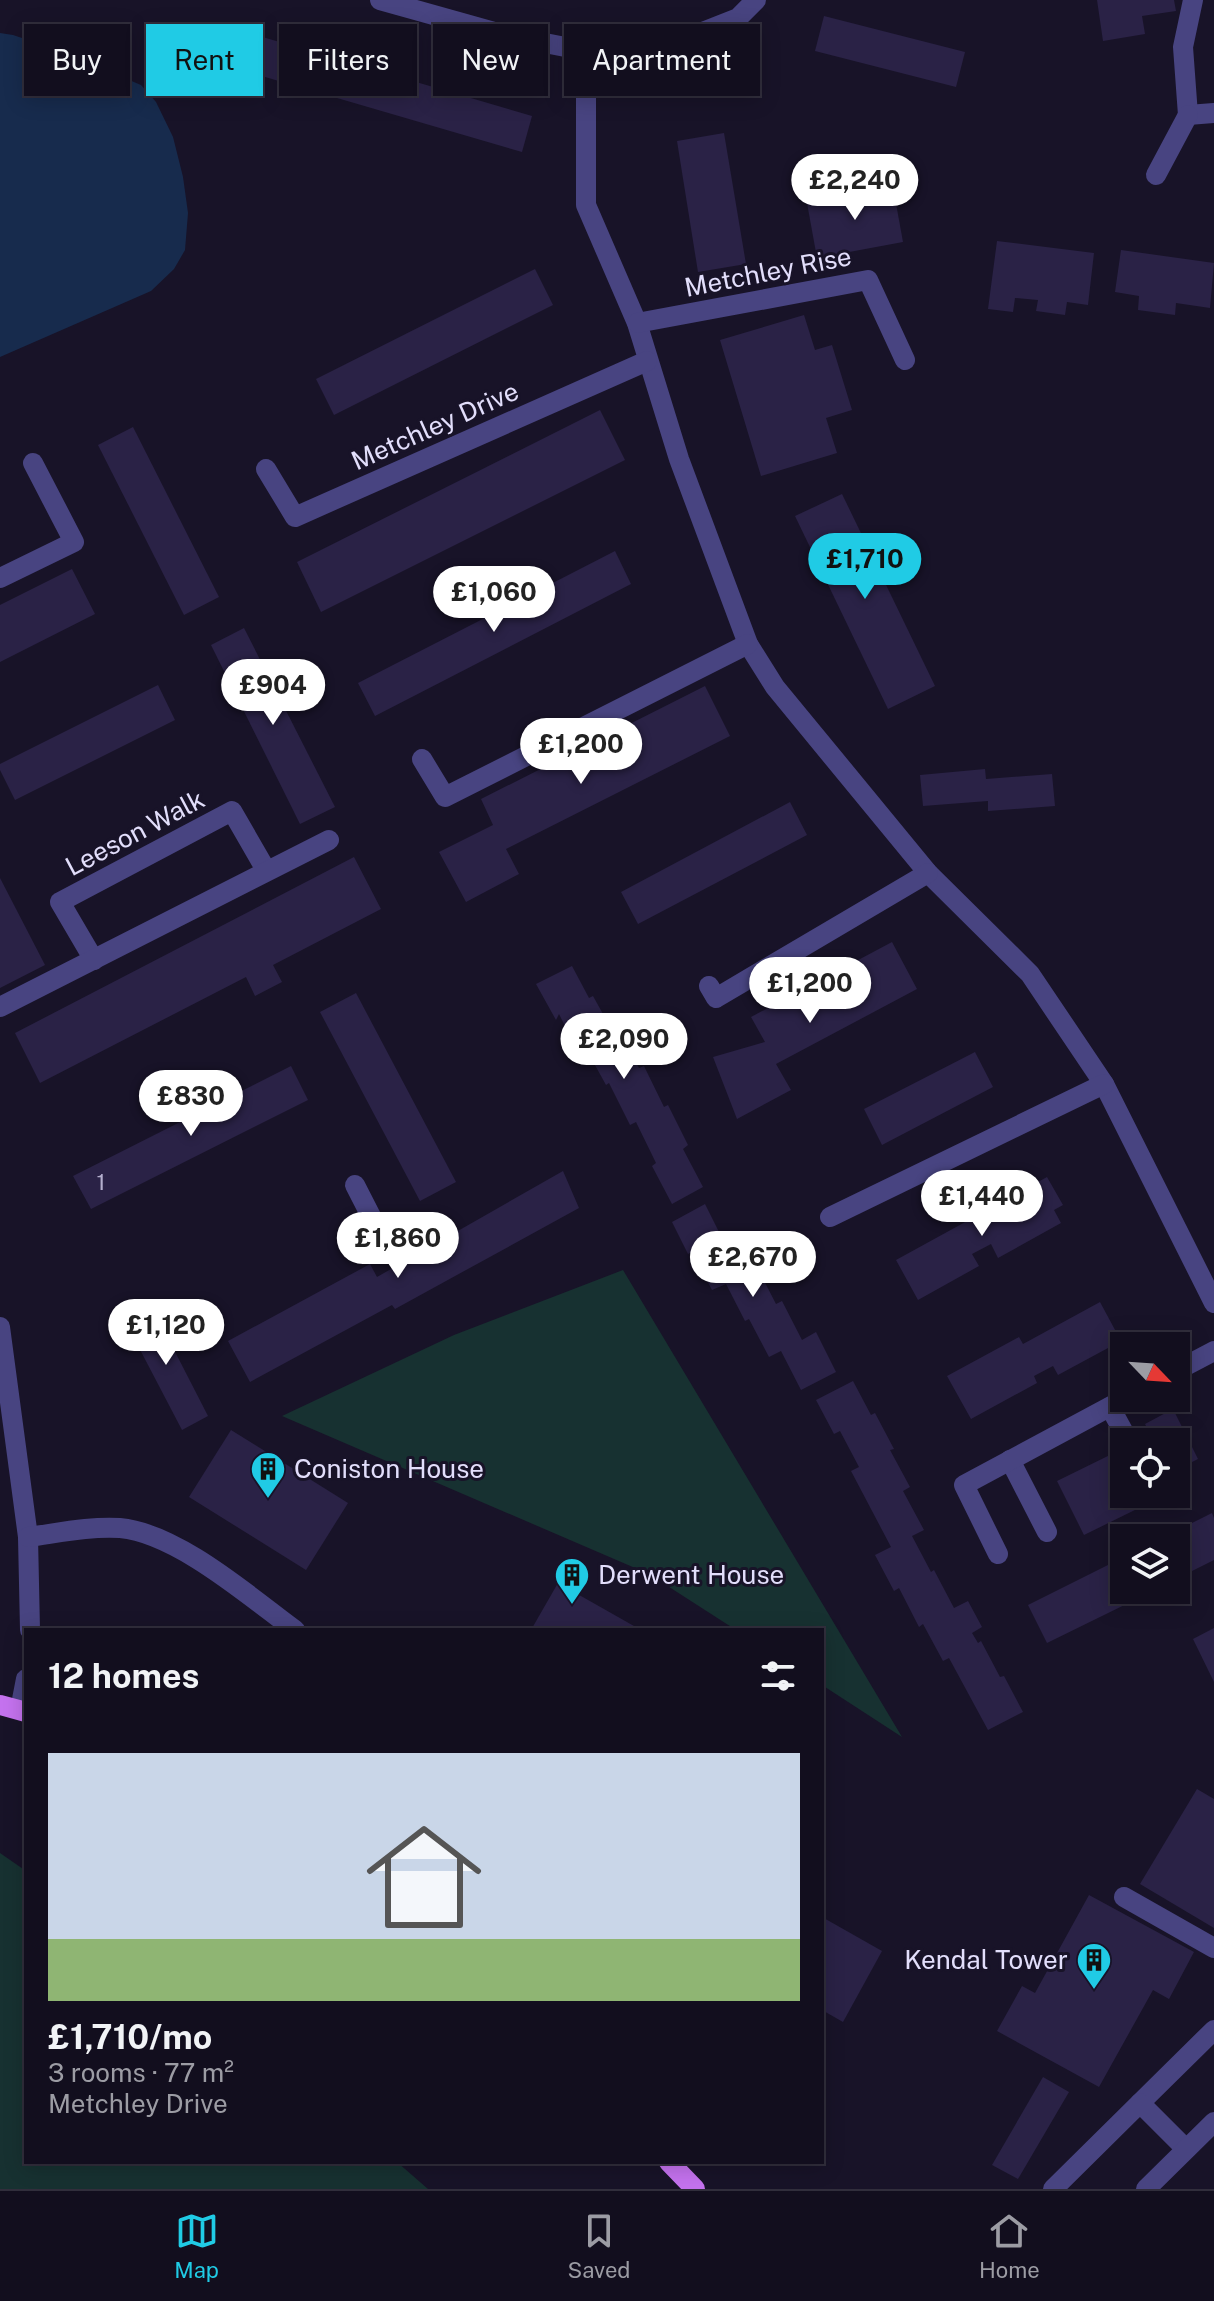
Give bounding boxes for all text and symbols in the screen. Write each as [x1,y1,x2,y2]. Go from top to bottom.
chip: Buy [24,24,130,96]
chip: Rent [146,24,263,96]
chip: Filters [279,24,417,96]
chip: New [433,24,548,96]
chip: Apartment [564,24,760,96]
pin: £2,240 [790,154,920,222]
text: £2,240 [809,164,901,195]
street label: Metchley Rise [682,240,854,303]
street label: Metchley Drive [346,375,523,476]
pin: £1,710 [800,533,930,601]
text: £1,710 [826,543,904,574]
pin: £1,060 [429,566,559,634]
text: £1,060 [451,576,537,607]
pin: £904 [226,659,320,727]
text: £904 [239,669,307,700]
pin: £1,200 [516,718,646,786]
text: £1,200 [538,728,624,759]
street label: Leeson Walk [60,783,210,882]
pin: £1,200 [745,957,875,1025]
text: £1,200 [767,967,853,998]
pin: £2,090 [559,1013,689,1081]
text: £2,090 [578,1023,670,1054]
pin: £830 [144,1070,238,1138]
text: £830 [157,1080,225,1111]
house number: 1 [97,1169,105,1195]
pin: £1,440 [917,1170,1047,1238]
text: £1,440 [939,1180,1025,1211]
pin: £1,860 [333,1212,463,1280]
text: £1,860 [355,1222,441,1253]
pin: £2,670 [688,1231,818,1299]
text: £2,670 [708,1241,798,1272]
pin: £1,120 [101,1299,231,1367]
text: £1,120 [126,1309,206,1340]
north arrow [1110,1332,1190,1412]
map controls [1110,1332,1190,1604]
button: locate [1110,1428,1190,1508]
building icon: Coniston House [249,1450,287,1500]
place label: Coniston House [294,1453,484,1484]
button: layers [1110,1524,1190,1604]
building icon: Derwent House [553,1556,591,1606]
place label: Derwent House [598,1559,784,1590]
icon: filters [756,1654,800,1698]
text: 12 homes [48,1656,199,1696]
icon: home [352,1805,496,1949]
building icon: Kendal Tower [1075,1941,1113,1991]
place label: Kendal Tower [904,1944,1068,1975]
text: £1,710/mo [48,2017,212,2057]
text: 3 rooms · 77 m² [48,2057,234,2088]
text: Metchley Drive [48,2088,228,2119]
tab: Map [174,2209,219,2283]
tab: Saved [568,2209,630,2283]
tab: Home [979,2209,1040,2283]

